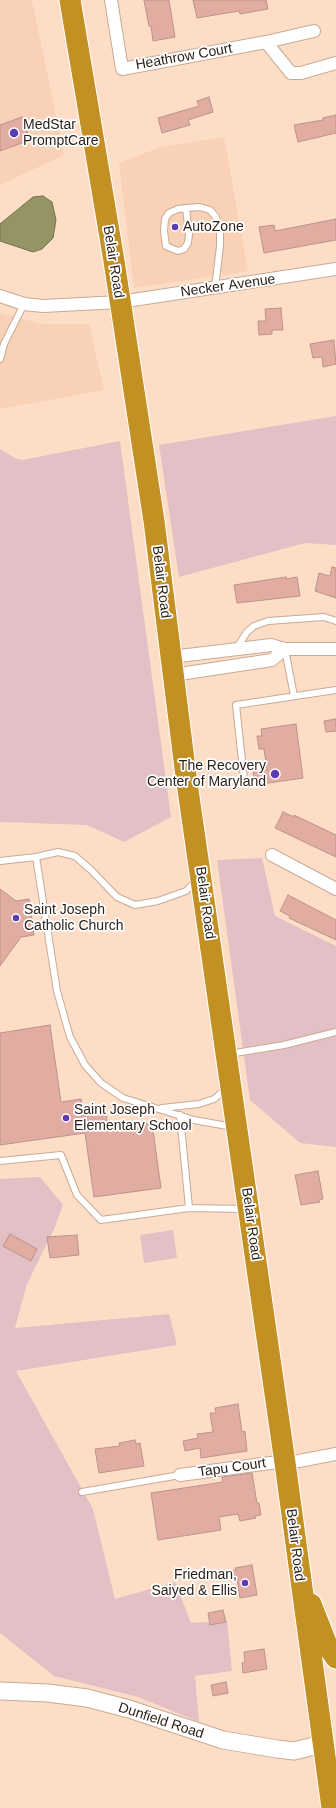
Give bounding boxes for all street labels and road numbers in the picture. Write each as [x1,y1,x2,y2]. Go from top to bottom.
street label: Heathrow Court [134,40,234,74]
street label: Belair Road [99,225,127,299]
street label: Necker Avenue [180,271,276,301]
street label: Belair Road [148,545,174,619]
street label: Belair Road [192,866,218,940]
street label: Belair Road [238,1187,264,1261]
street label: Tapu Court [197,1455,267,1481]
street label: Belair Road [282,1508,308,1582]
street label: Dunfield Road [116,1699,206,1743]

